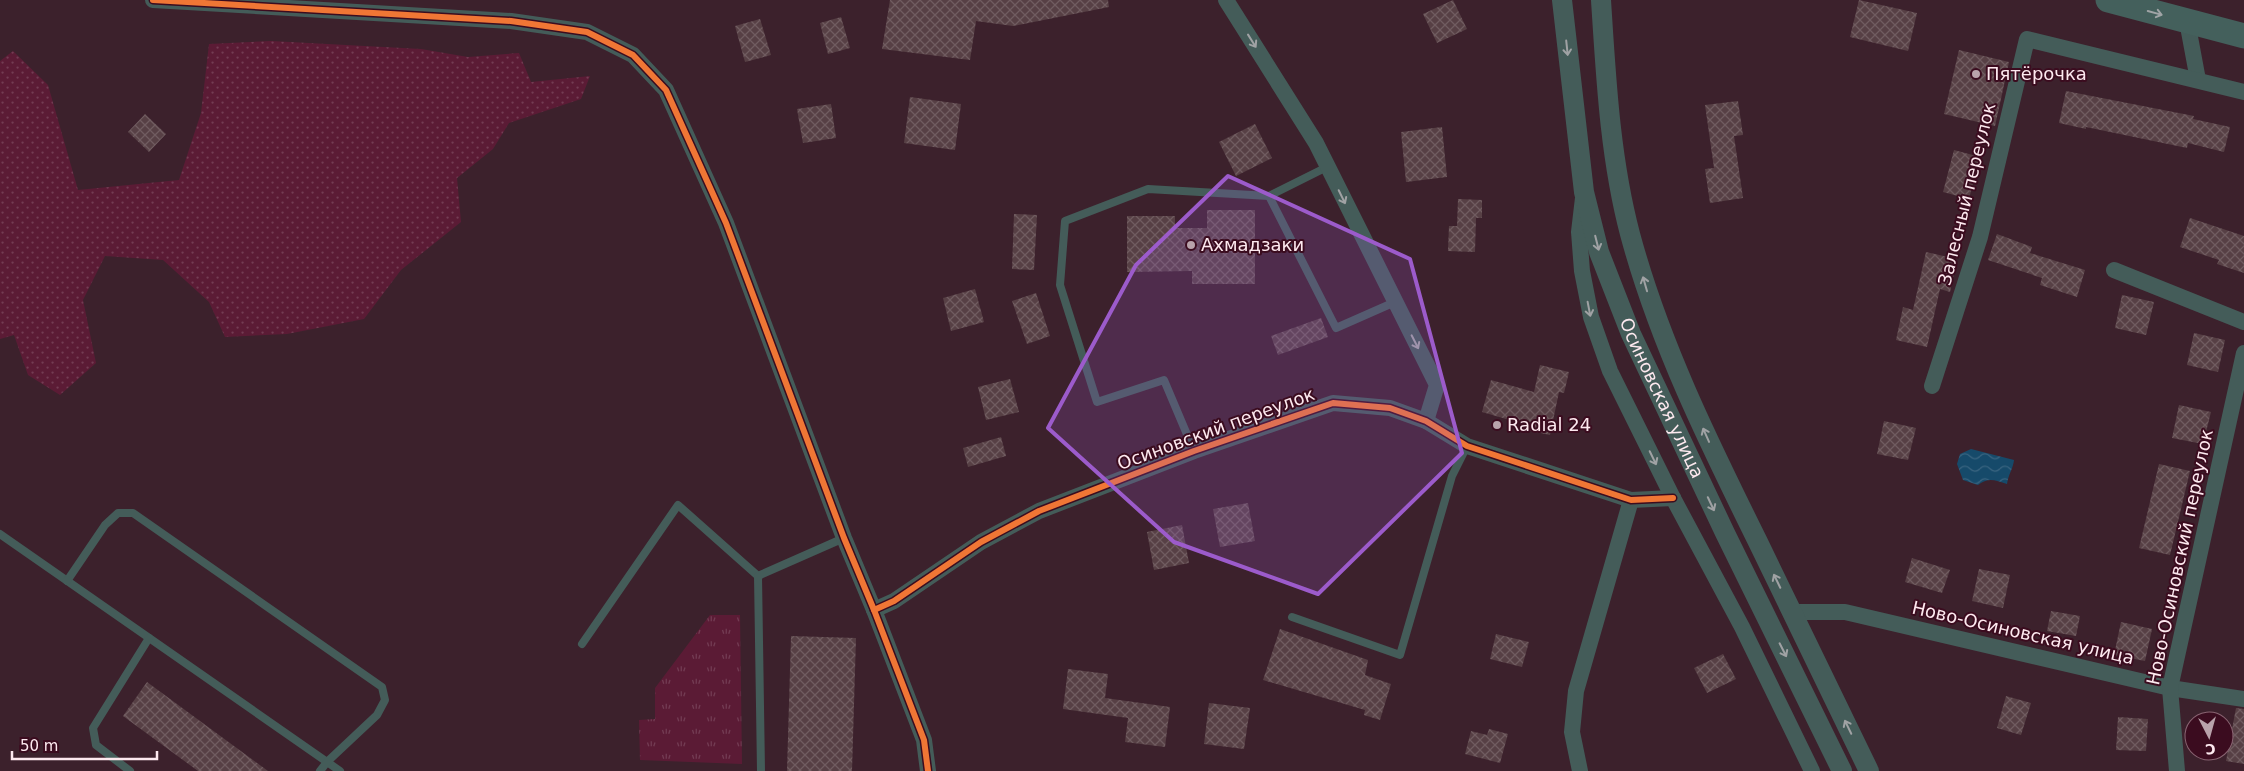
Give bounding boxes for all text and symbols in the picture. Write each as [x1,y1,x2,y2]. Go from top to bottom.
one-way arrow [2146,8,2162,18]
one-way arrow [1247,34,1257,48]
one-way arrow [1562,40,1572,56]
place label: Пятёрочка [1986,63,2087,84]
marker: Пятёрочка [1970,68,1982,80]
street label: Залесный переулок [1934,100,1999,288]
one-way arrow [1337,189,1347,204]
place label: Ахмадзаки [1201,234,1304,255]
one-way arrow [1593,235,1602,251]
marker: Ахмадзаки [1185,239,1197,251]
one-way arrow [1639,277,1649,293]
one-way arrow [1585,301,1595,317]
street label: Осиновская улица [1616,315,1709,481]
one-way arrow [1411,334,1420,349]
street label: Осиновский переулок [1114,383,1317,474]
place label: Radial 24 [1507,414,1591,435]
marker: Radial 24 [1491,419,1503,431]
street label: Ново-Осиновский переулок [2142,427,2217,687]
one-way arrow [1700,428,1710,443]
one-way arrow [1649,450,1659,465]
one-way arrow [1707,496,1716,511]
one-way arrow [1772,574,1781,589]
street label: Ново-Осиновская улица [1910,597,2136,668]
one-way arrow [1779,642,1788,657]
north arrow [2184,711,2234,761]
one-way arrow [1843,720,1852,735]
scale bar [12,728,158,760]
text: 50 m [20,737,58,755]
text: С [2204,740,2216,757]

